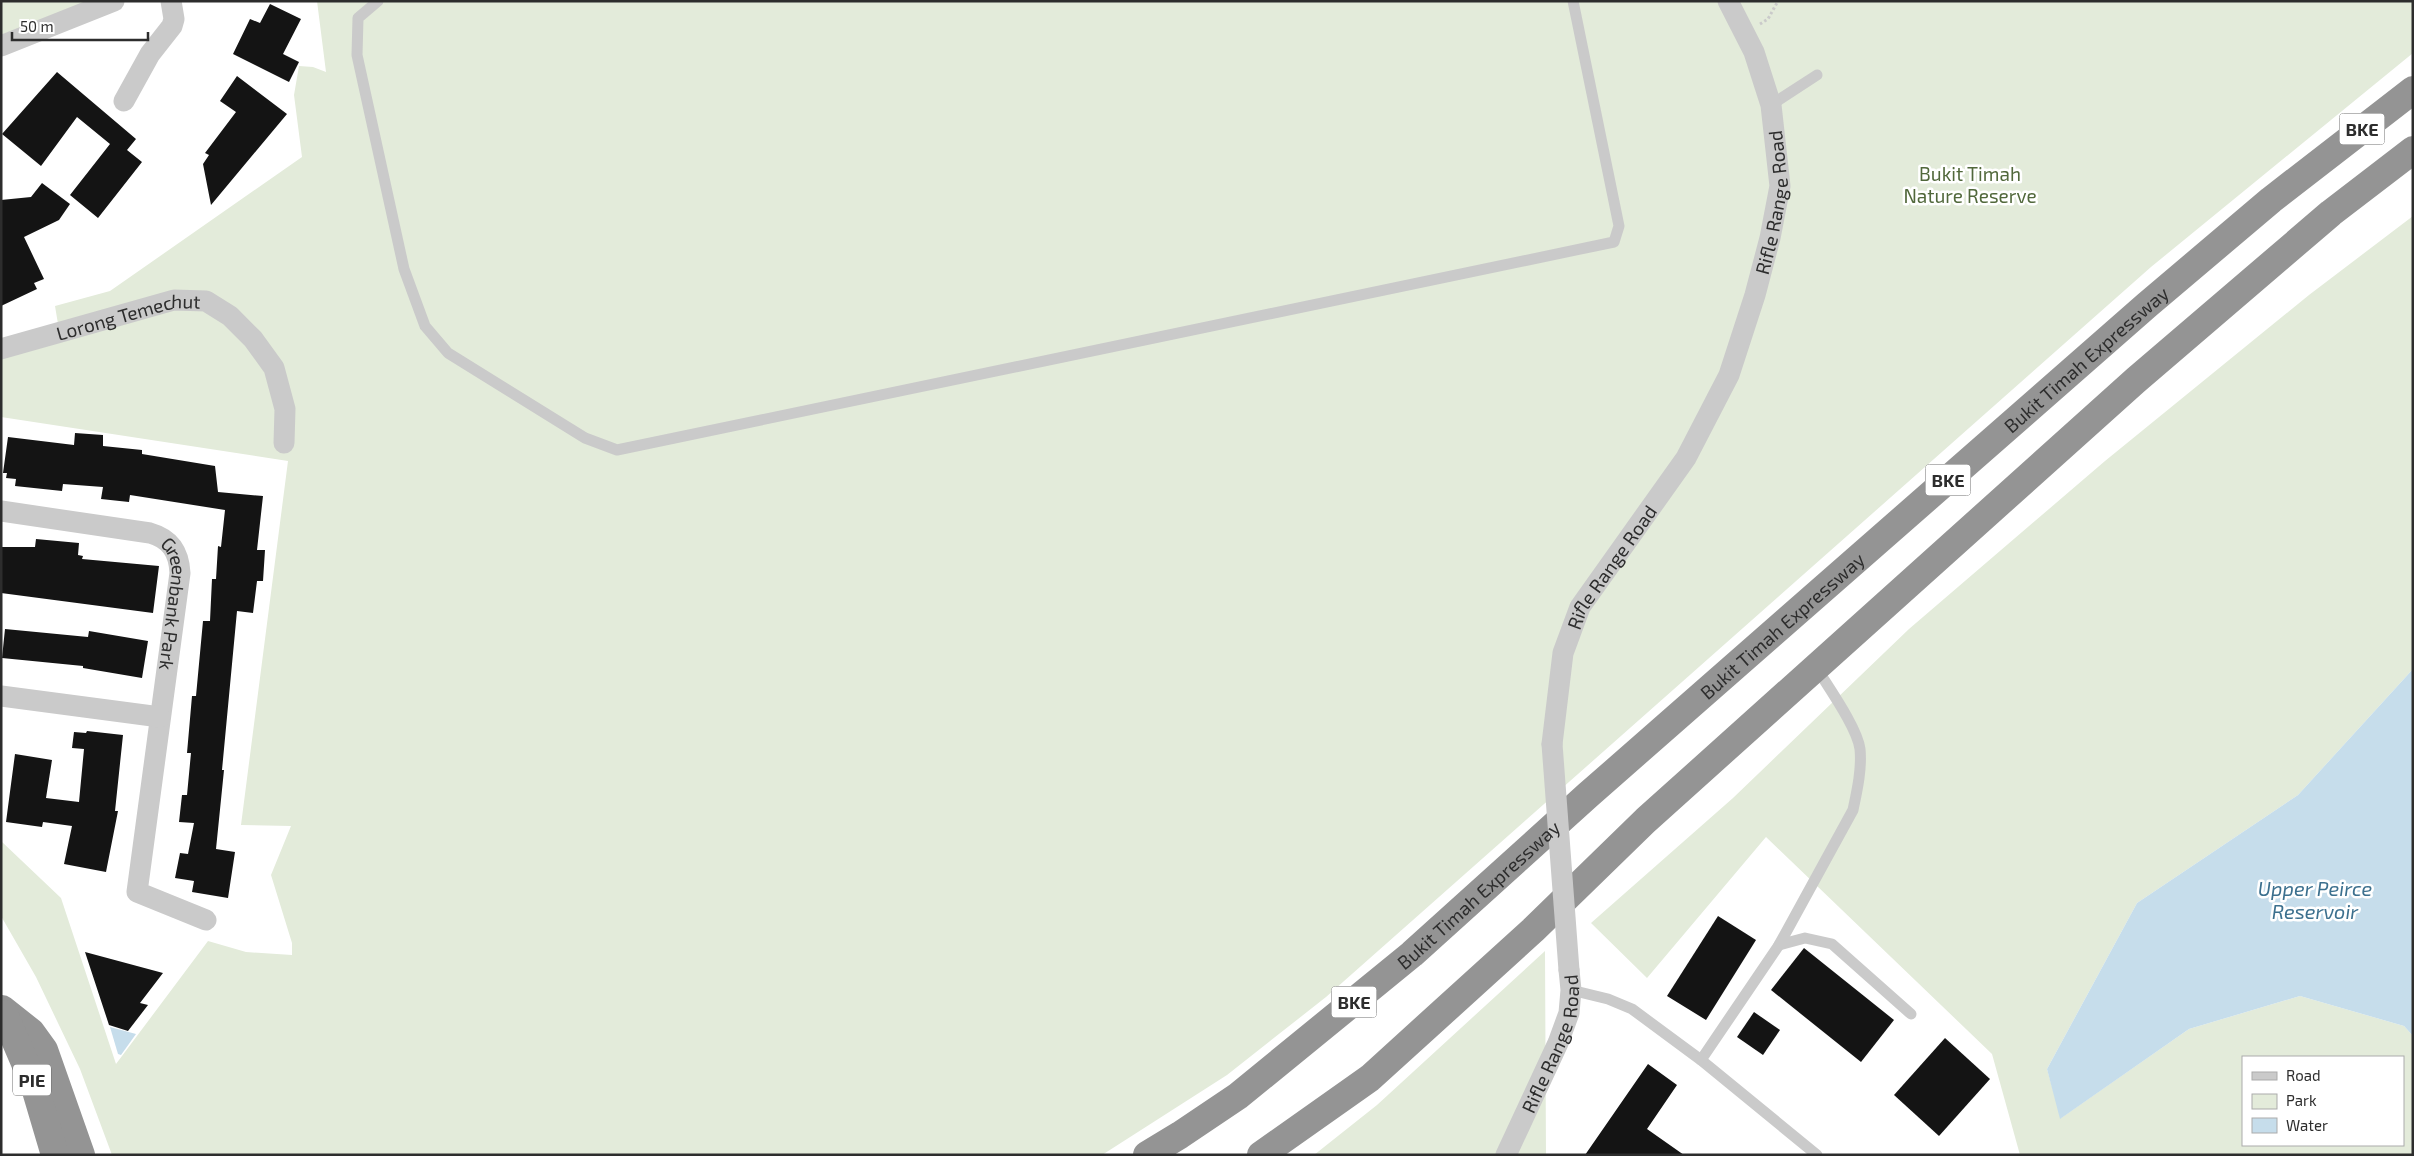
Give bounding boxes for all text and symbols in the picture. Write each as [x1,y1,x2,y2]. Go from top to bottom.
scale bar [12,10,149,42]
text: 50 m [20,17,54,35]
road number: BKE [2340,114,2384,144]
street label: Rifle Range Road [1749,129,1792,277]
park label: Bukit Timah Nature Reserve [1903,162,2037,207]
street label: Bukit Timah Expressway [1999,281,2173,437]
street label: Lorong Temechut [53,288,201,344]
road number: BKE [1926,464,1970,496]
street label: Rifle Range Road [1561,500,1661,632]
street label: Greenbank Park [155,531,192,672]
street label: Bukit Timah Expressway [1695,547,1869,703]
street label: Bukit Timah Expressway [1392,815,1564,973]
water label: Upper Peirce Reservoir [2258,876,2373,923]
street label: Rifle Range Road [1516,974,1583,1116]
road number: BKE [1332,986,1376,1018]
legend [2242,1056,2404,1146]
road number: PIE [13,1064,51,1096]
text: Road [2286,1066,2321,1084]
text: Park [2286,1091,2317,1109]
text: Water [2286,1116,2328,1134]

